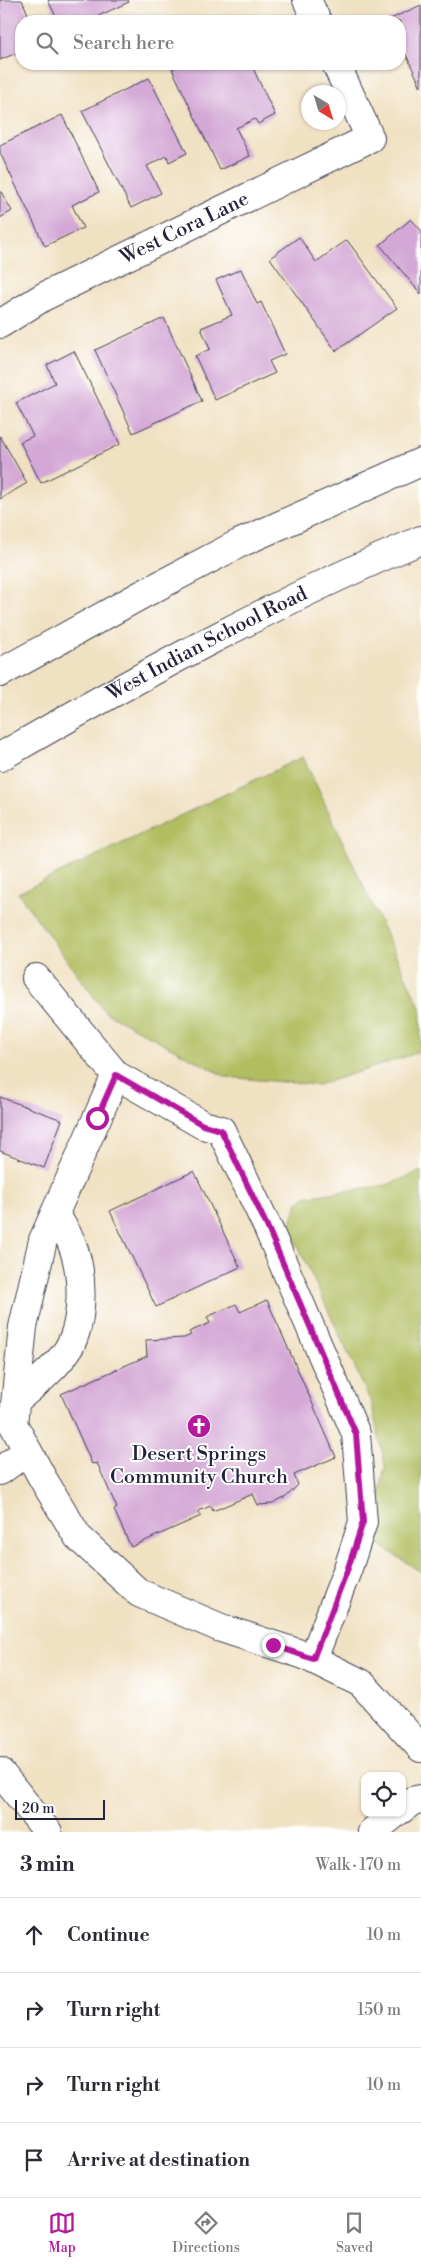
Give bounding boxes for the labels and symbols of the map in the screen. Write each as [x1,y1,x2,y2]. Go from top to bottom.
north arrow [301,85,346,130]
street label: West Cora Lane [115,186,253,271]
street label: West Indian School Road [101,581,312,707]
route start [86,1107,109,1130]
church icon: Desert Springs Community Church [186,1413,212,1439]
place label: Desert Springs Community Church [110,1442,288,1490]
route end [262,1634,285,1657]
scale bar [15,1797,105,1820]

